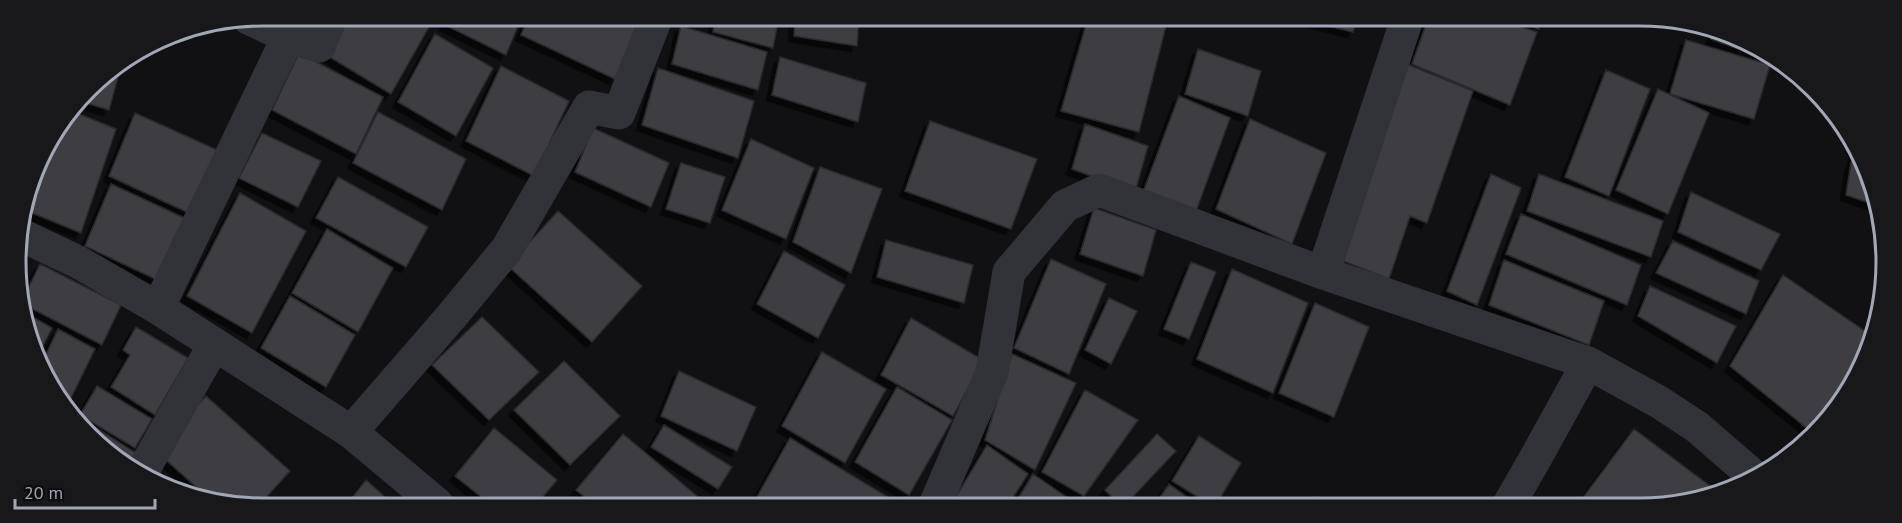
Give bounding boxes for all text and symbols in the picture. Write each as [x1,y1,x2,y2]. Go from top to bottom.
scale bar [15,472,154,510]
text: 20 m [24,481,63,504]

